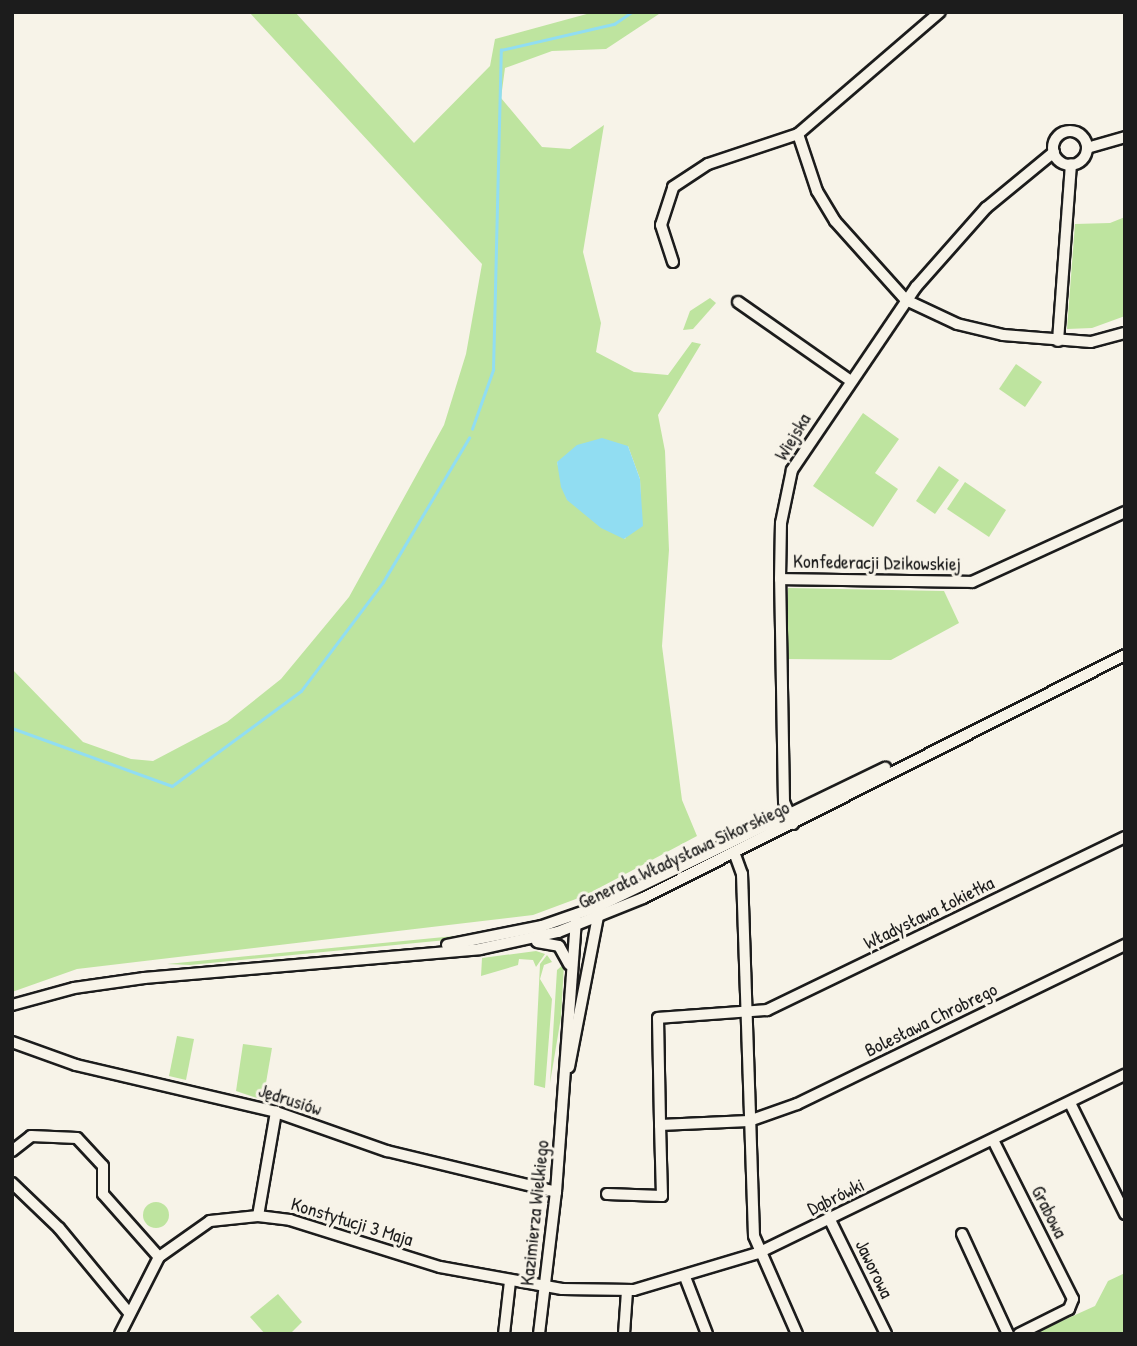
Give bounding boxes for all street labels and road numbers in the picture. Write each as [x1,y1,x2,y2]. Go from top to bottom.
street label: Wiejska [770,409,816,465]
street label: Konfederacji Dzikowskiej [793,550,961,576]
street label: Generała Władysława Sikorskiego [575,796,793,914]
street label: Władysława Łokietka [860,872,998,954]
street label: Bolesława Chrobrego [861,978,1001,1062]
street label: Jędrusiów [256,1079,324,1121]
street label: Kazimierza Wielkiego [516,1139,554,1287]
street label: Dąbrówki [804,1174,868,1220]
street label: Grabowa [1026,1182,1072,1242]
street label: Konstytucji 3 Maja [288,1193,416,1251]
street label: Jaworowa [850,1236,898,1302]

